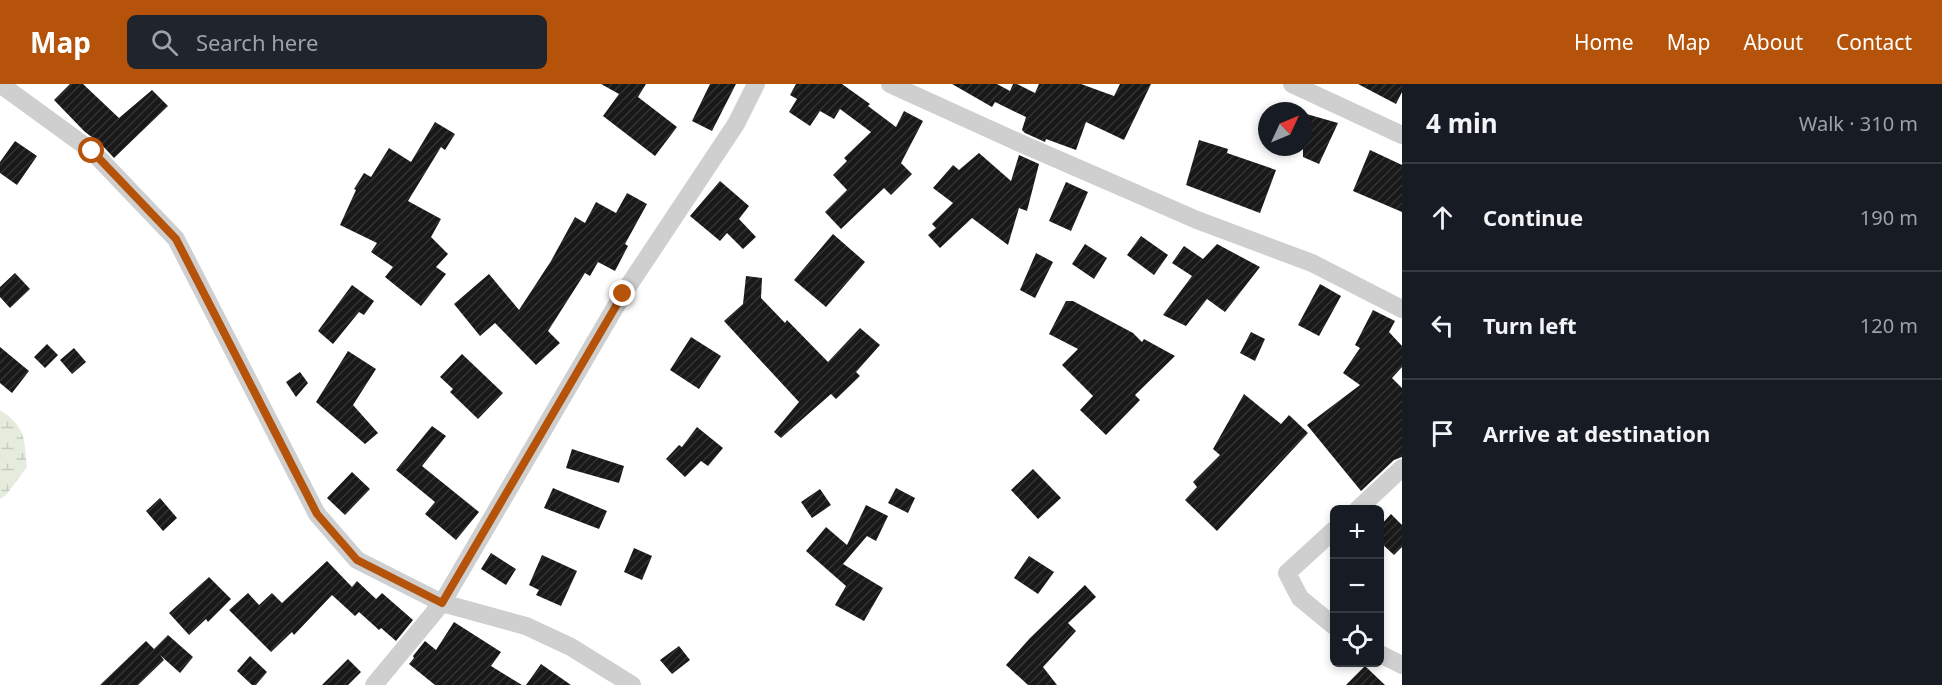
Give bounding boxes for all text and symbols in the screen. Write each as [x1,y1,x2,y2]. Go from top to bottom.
search box [127,15,547,69]
text: Map [30,23,91,61]
icon: search [148,26,181,59]
text: Search here [196,27,318,57]
text: Home [1574,28,1634,56]
text: Map [1667,28,1710,56]
text: About [1743,28,1803,56]
text: Contact [1836,28,1912,56]
north arrow [1258,102,1312,156]
text: 4 min [1426,105,1498,141]
text: Walk · 310 m [1799,110,1918,137]
route start [78,137,104,163]
icon: ahead [1426,201,1459,234]
text: Continue [1483,202,1583,232]
text: 190 m [1860,204,1918,231]
route end [609,280,635,306]
icon: left [1426,309,1459,342]
text: Turn left [1483,310,1577,340]
text: 120 m [1860,312,1918,339]
icon: arrive [1426,417,1459,450]
text: Arrive at destination [1483,418,1710,448]
map controls [1330,505,1384,667]
button: + [1330,505,1384,559]
button: − [1330,559,1384,613]
button: locate [1330,613,1384,667]

